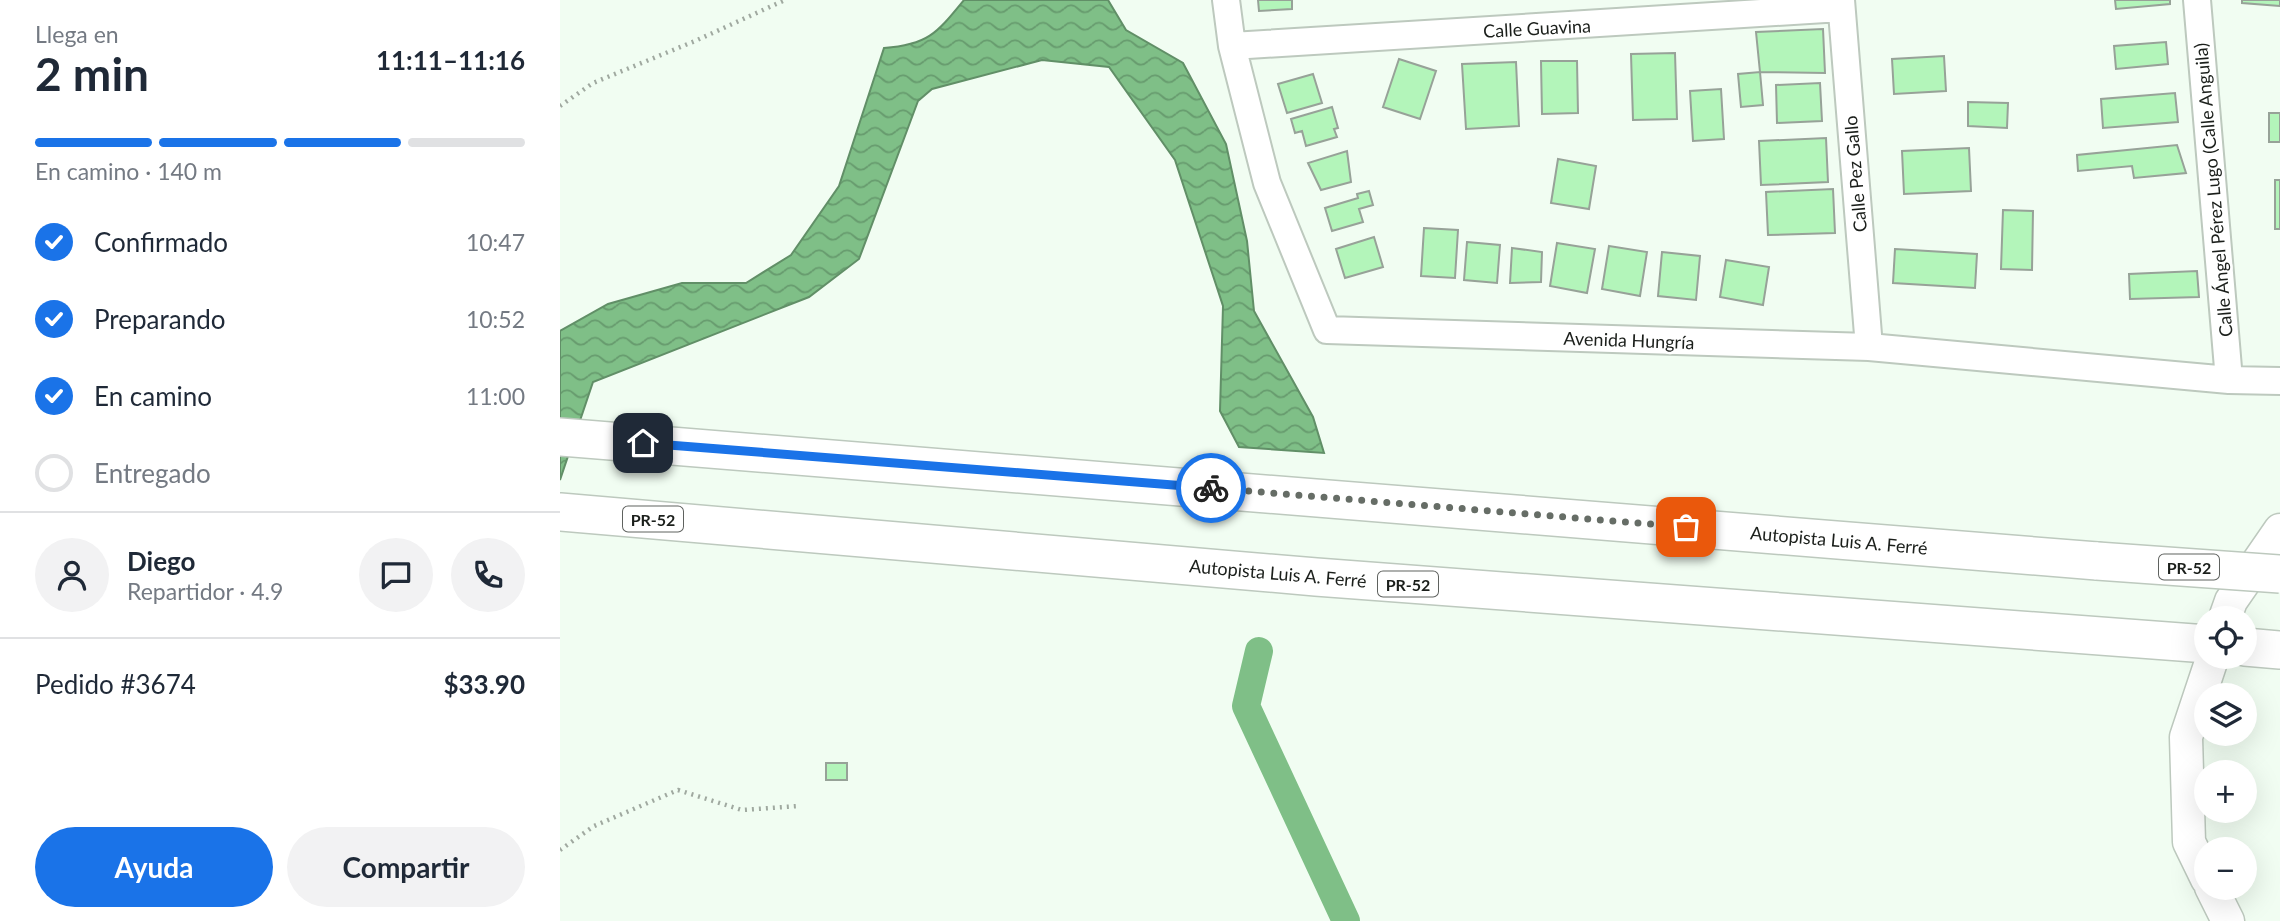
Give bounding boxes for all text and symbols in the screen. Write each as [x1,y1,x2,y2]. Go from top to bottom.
street label: Calle Guavina [1483,14,1591,42]
text: Llega en [35,20,119,48]
street label: Calle Ángel Pérez Lugo (Calle Anguila) [2189,42,2237,338]
text: 11:11–11:16 [376,44,525,76]
text: 2 min [35,46,149,101]
street label: Calle Pez Gallo [1839,115,1871,233]
text: En camino · 140 m [35,157,222,185]
icon: check [35,223,73,261]
text: Confirmado [94,226,228,258]
text: 10:47 [466,228,525,256]
icon: check [35,300,73,338]
text: Preparando [94,303,226,335]
text: 10:52 [466,305,525,333]
street label: Avenida Hungría [1563,327,1695,353]
icon: check [35,377,73,415]
text: En camino [94,380,212,412]
text: 11:00 [466,382,525,410]
pin [613,413,673,473]
icon: home [624,424,662,462]
courier [1176,453,1246,523]
text: Entregado [94,457,211,489]
icon: bike [1192,469,1230,507]
pin [1656,497,1716,557]
road number: PR-52 [623,506,683,532]
icon: bag [1667,508,1705,546]
street label: Autopista Luis A. Ferré [1749,521,1929,559]
button: person [35,538,109,612]
button: chat [359,538,433,612]
button: phone [451,538,525,612]
text: Diego [127,545,195,577]
street label: Autopista Luis A. Ferré [1188,554,1368,592]
road number: PR-52 [2159,554,2219,580]
road number: PR-52 [1378,572,1438,596]
text: Repartidor · 4.9 [127,577,283,605]
map controls [2194,606,2257,900]
button: locate [2194,606,2257,669]
text: Pedido #3674 [35,668,196,700]
text: $33.90 [443,668,525,700]
button: layers [2194,683,2257,746]
button: + [2194,760,2257,823]
button: Ayuda [35,827,273,907]
button: Compartir [287,827,525,907]
button: − [2194,837,2257,900]

